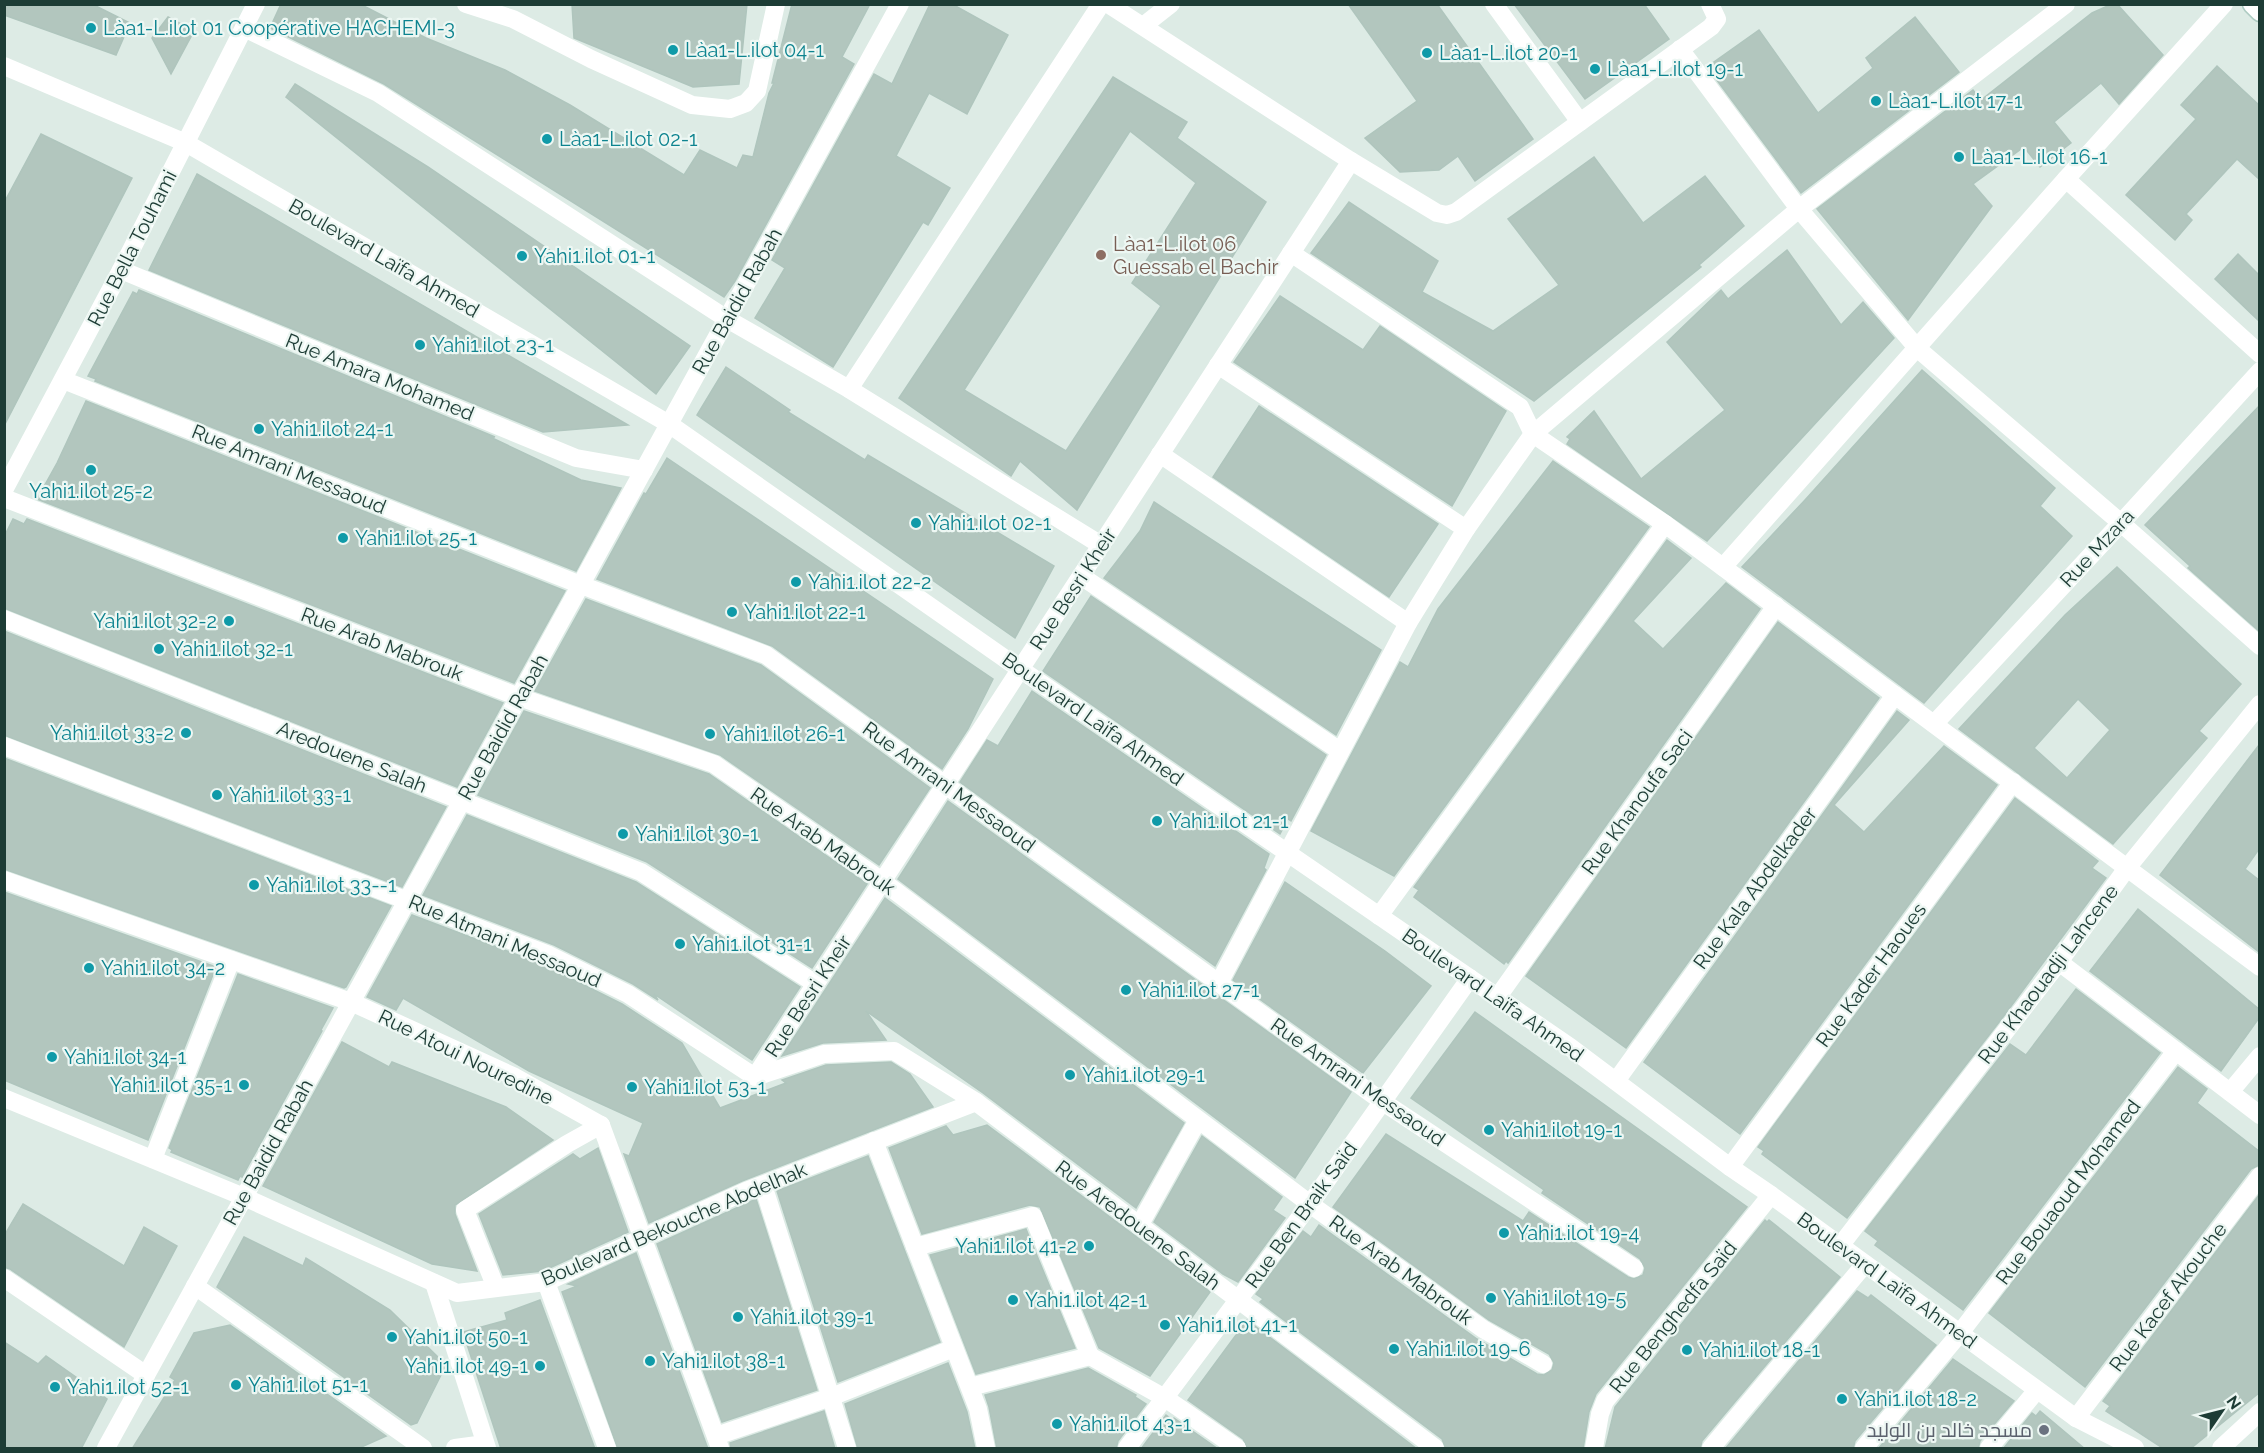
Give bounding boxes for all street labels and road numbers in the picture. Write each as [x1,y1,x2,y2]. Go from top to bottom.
street label: Rue Bella Touhami [82,166,182,330]
street label: Boulevard Laïfa Ahmed [284,194,484,322]
street label: Rue Baidid Rabah [687,224,787,378]
street label: Rue Amara Mohamed [282,328,478,426]
street label: Rue Amrani Messaoud [188,419,390,519]
street label: Rue Mzara [2055,504,2139,592]
street label: Rue Besri Kheir [1025,524,1121,654]
street label: Rue Arab Mabrouk [298,602,467,686]
street label: Boulevard Laïfa Ahmed [998,647,1188,791]
street label: Rue Baidid Rabah [453,650,553,804]
street label: Aredouene Salah [274,716,430,798]
street label: Rue Amrani Messaoud [858,716,1040,858]
street label: Rue Khanoufa Saci [1576,725,1698,879]
street label: Rue Arab Mabrouk [746,782,900,900]
street label: Rue Kala Abdelkader [1688,802,1822,974]
street label: Rue Khaouadji Lahcene [1973,879,2123,1068]
street label: Rue Atmani Messaoud [405,890,605,992]
street label: Rue Kader Haoues [1811,898,1931,1052]
street label: Boulevard Laïfa Ahmed [1398,923,1588,1067]
street label: Rue Besri Kheir [760,931,856,1061]
street label: Rue Atoui Nouredine [375,1004,558,1110]
street label: Rue Amrani Messaoud [1266,1013,1450,1151]
street label: Rue Baidid Rabah [218,1075,318,1229]
street label: Rue Bouaoud Mohamed [1991,1095,2145,1289]
street label: Rue Ben Braik Saïd [1240,1137,1362,1293]
street label: Rue Aredouene Salah [1051,1155,1225,1295]
street label: Boulevard Bekouche Abdelhak [538,1157,811,1291]
street label: Boulevard Laïfa Ahmed [1792,1207,1982,1353]
street label: Rue Arab Mabrouk [1325,1210,1478,1330]
street label: Rue Kacef Akouche [2104,1218,2232,1376]
street label: Rue Benghedfa Saïd [1604,1236,1742,1398]

